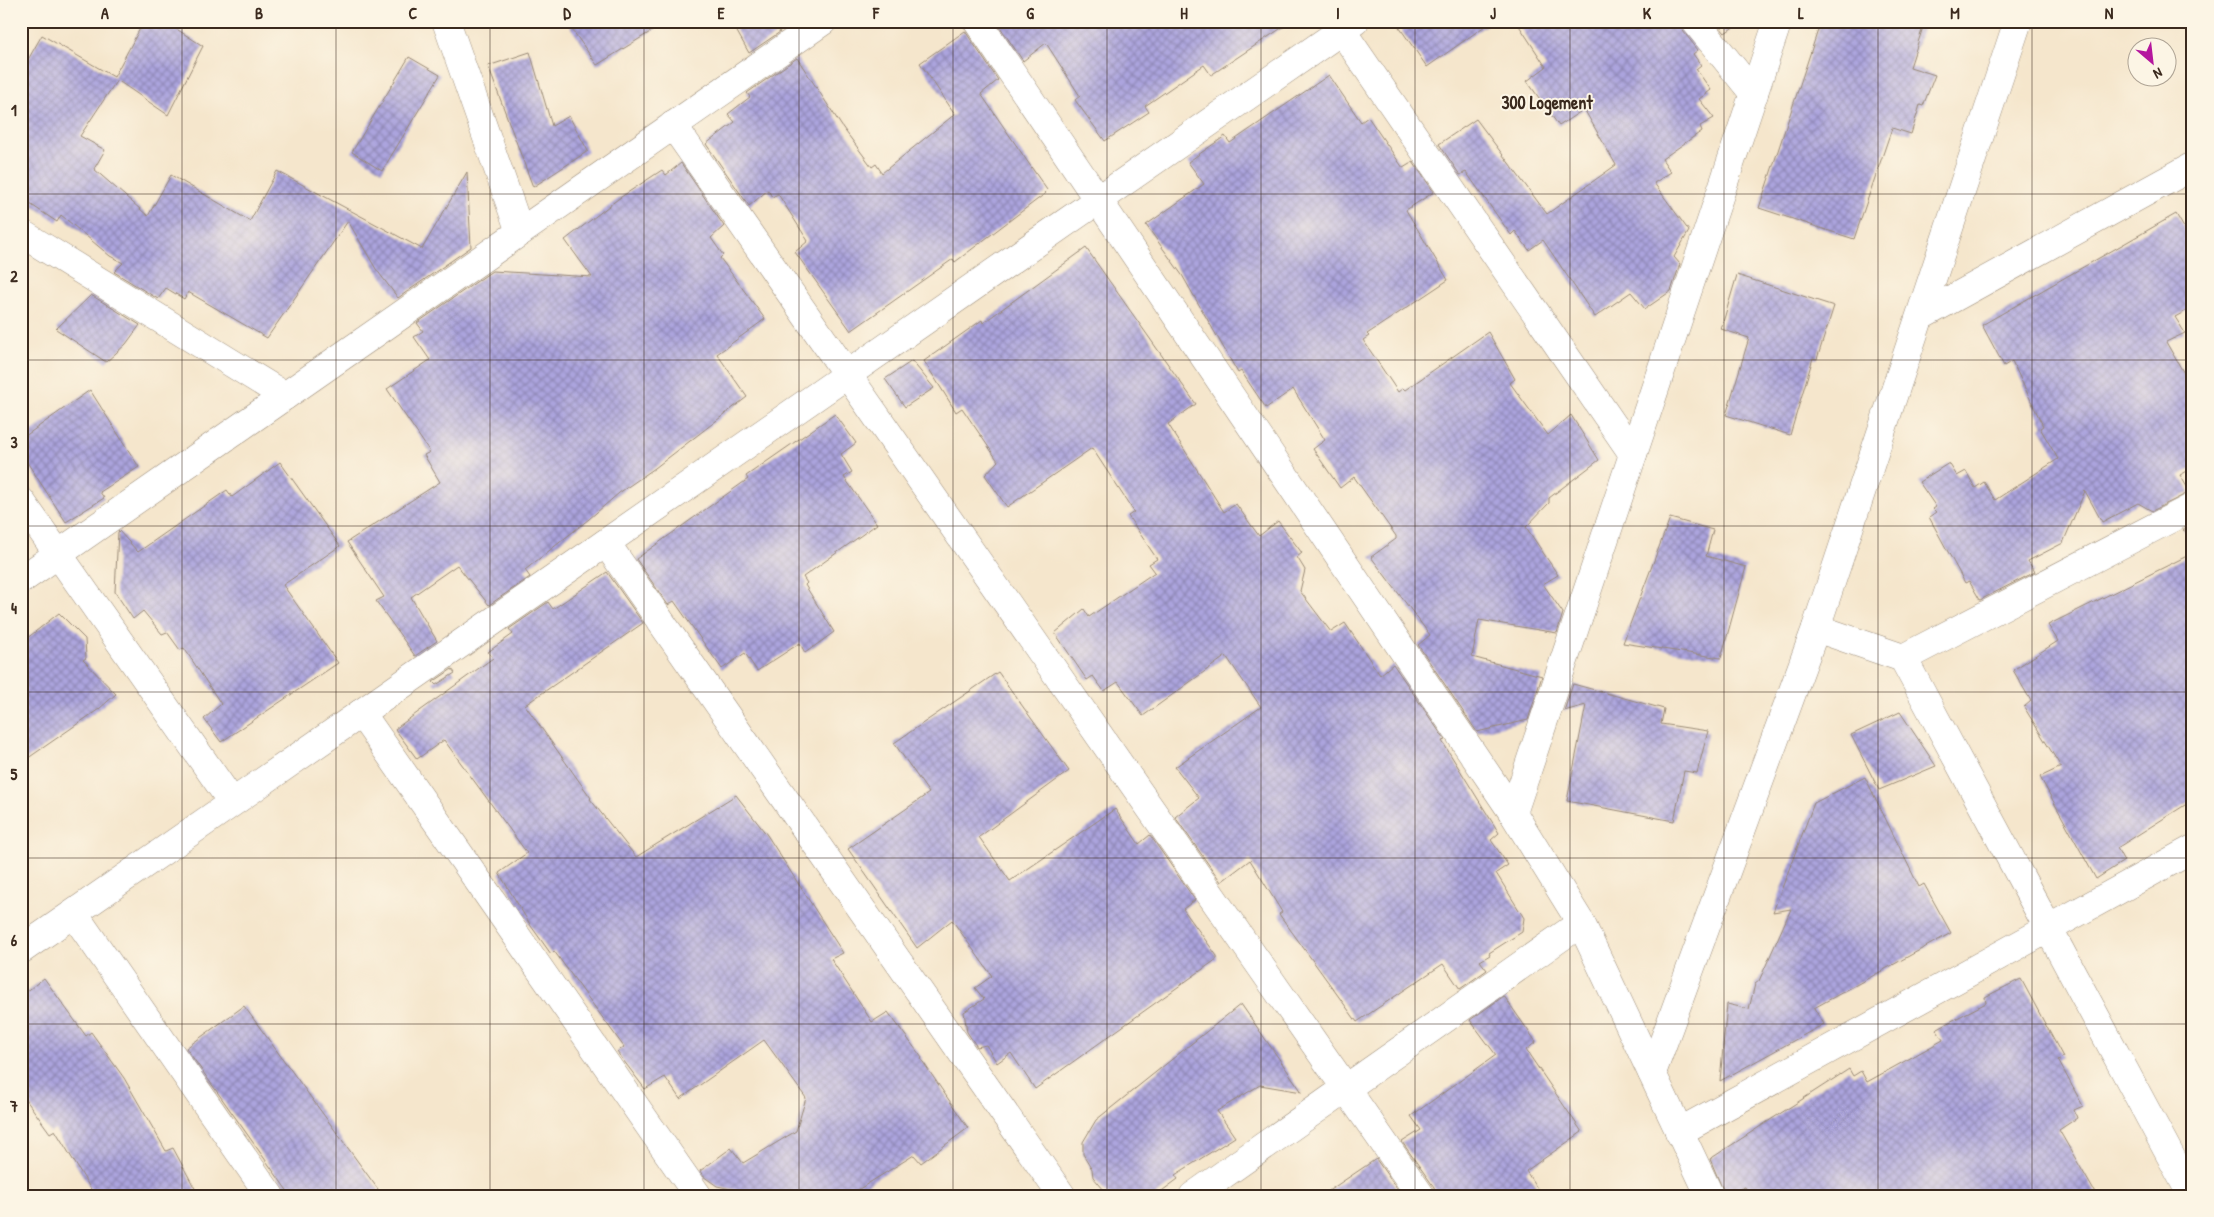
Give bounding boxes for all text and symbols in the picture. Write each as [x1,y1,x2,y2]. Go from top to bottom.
text: A [101,2,109,24]
text: B [255,2,263,24]
text: C [409,2,418,24]
text: D [563,2,571,24]
text: E [717,2,725,24]
text: F [872,2,880,24]
text: G [1026,2,1034,24]
text: H [1180,2,1188,24]
text: I [1336,2,1340,24]
text: J [1490,2,1496,24]
text: K [1643,2,1652,24]
text: L [1798,2,1804,24]
text: M [1950,2,1960,24]
text: N [2105,2,2114,24]
north arrow [2126,38,2176,88]
text: N [2150,64,2166,84]
district label: 300 Logement [1501,90,1593,116]
text: 1 [11,99,17,121]
text: 2 [10,265,18,287]
text: 3 [10,431,18,453]
text: 4 [11,597,17,619]
text: 5 [11,763,18,785]
text: 6 [11,929,18,951]
text: 7 [9,1095,18,1117]

